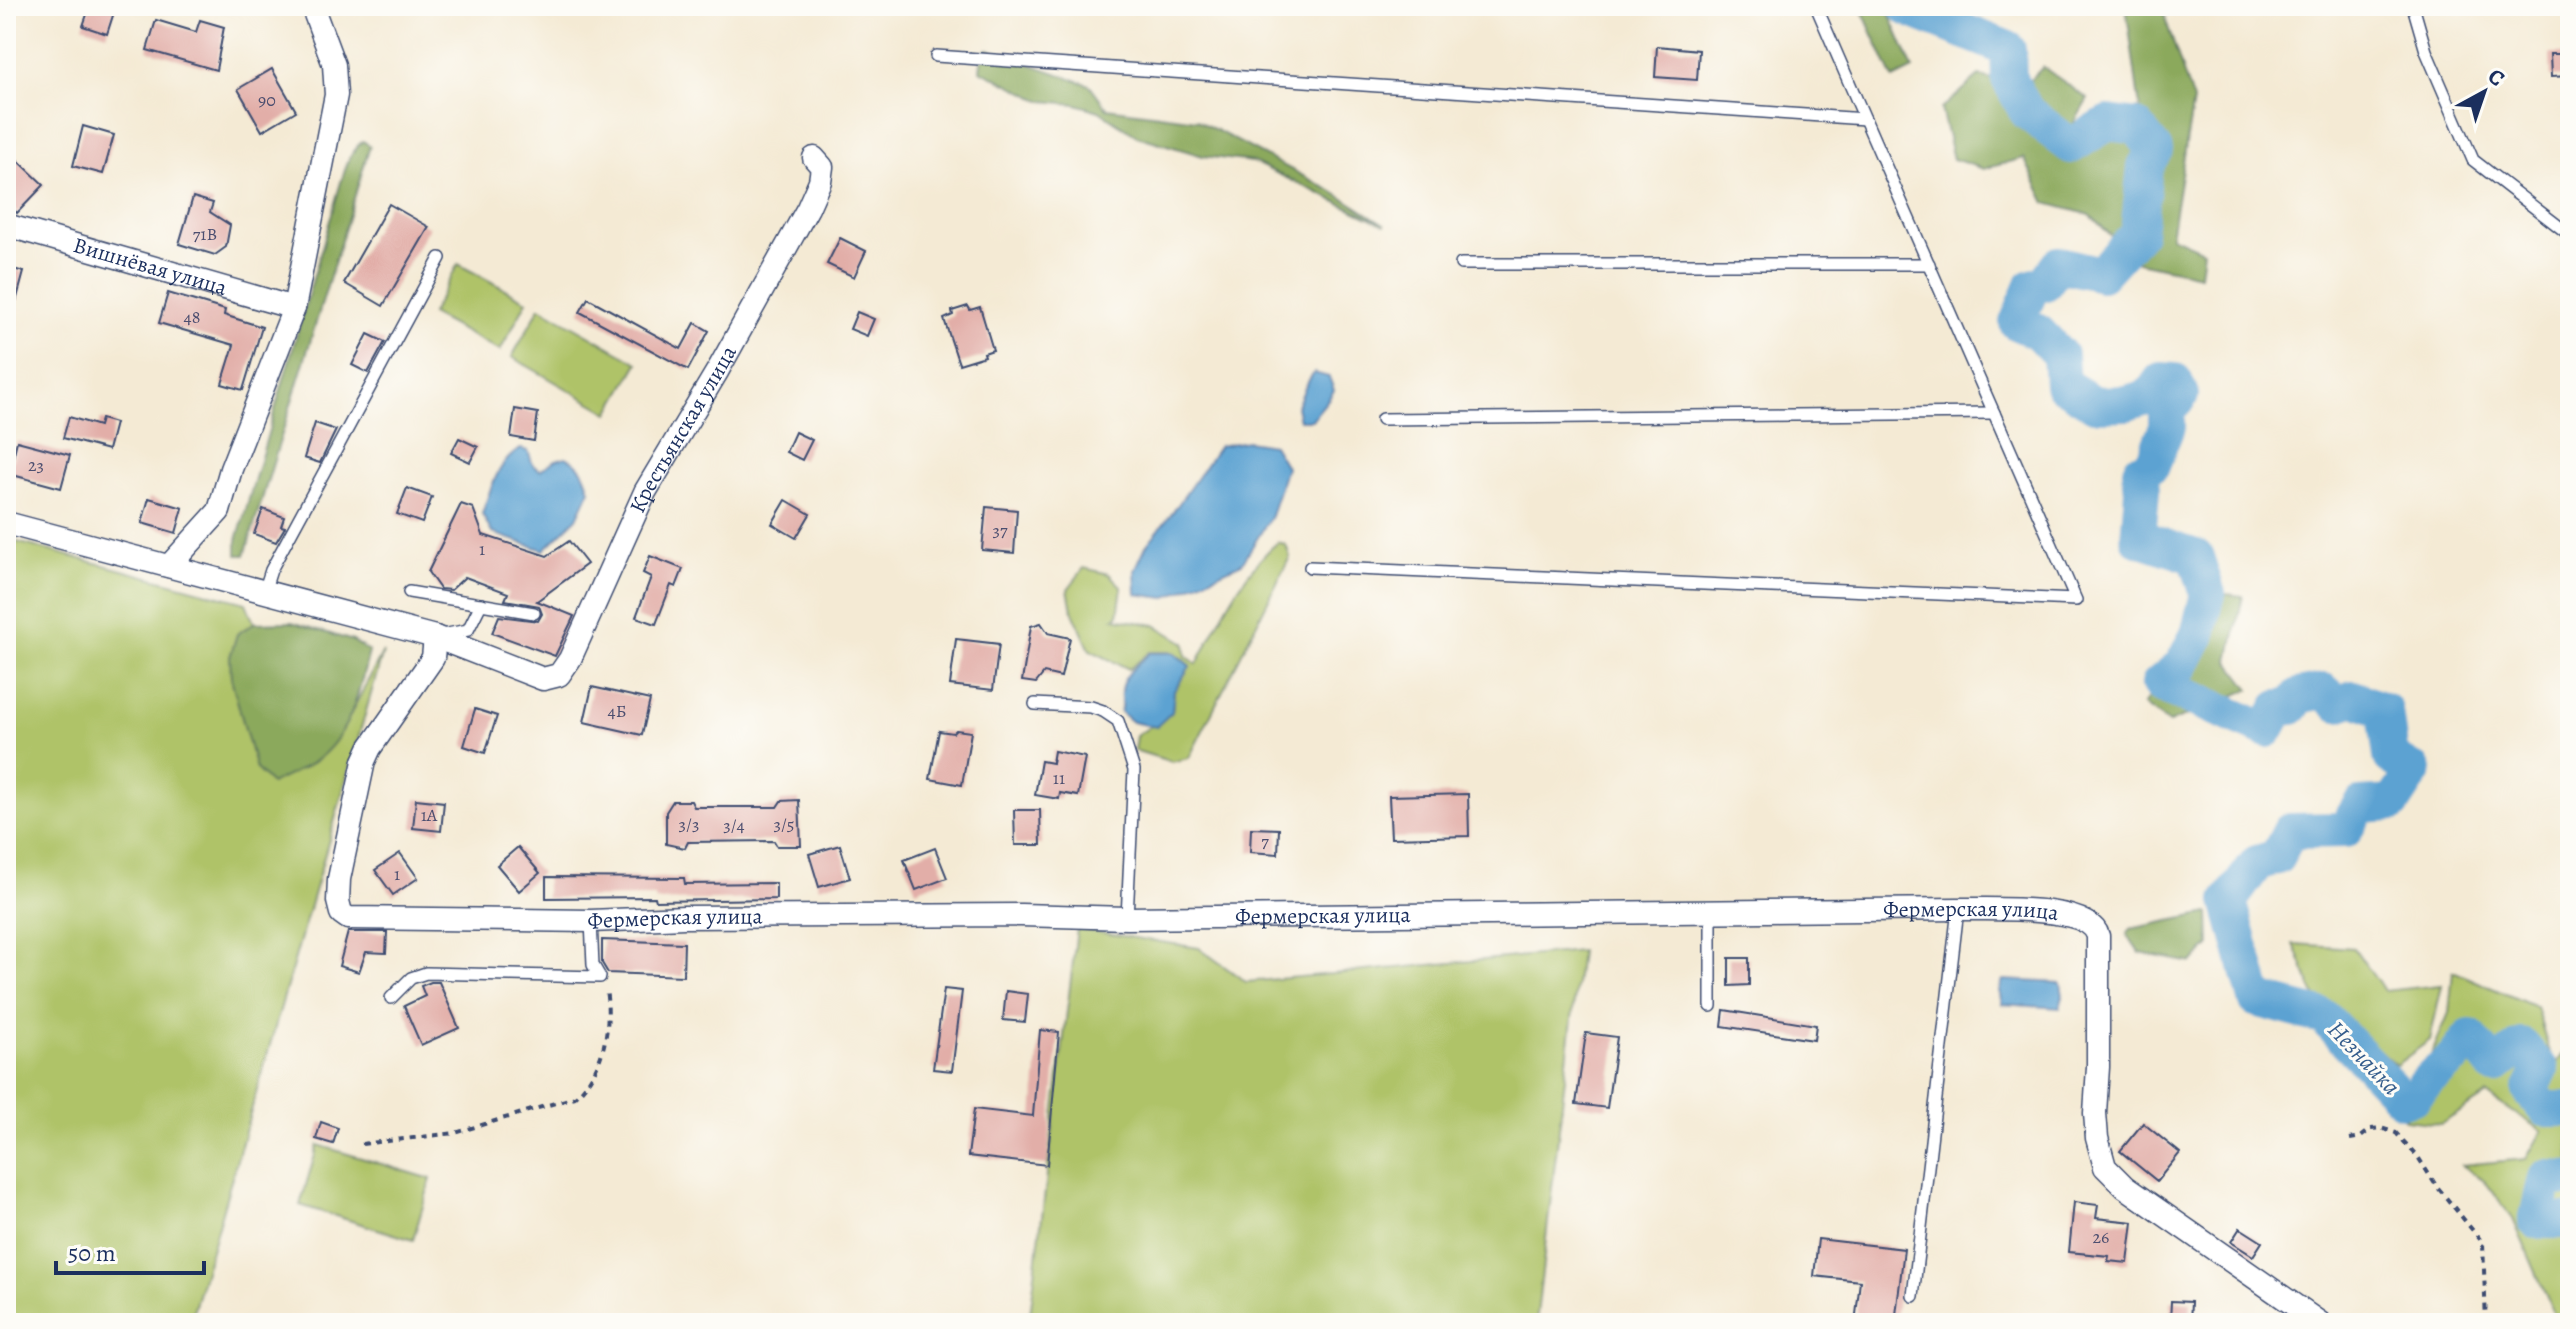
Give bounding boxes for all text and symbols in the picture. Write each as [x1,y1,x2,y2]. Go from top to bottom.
north arrow [2444,52,2524,132]
text: С [2481,62,2511,93]
house number: 90 [258,88,276,112]
house number: 71В [193,222,217,246]
street label: Вишнёвая улица [70,230,231,303]
house number: 48 [184,305,200,329]
street label: Крестьянская улица [623,339,744,518]
house number: 23 [28,453,44,477]
house number: 37 [992,518,1008,542]
house number: 1 [479,537,485,561]
house number: 4Б [608,699,626,723]
house number: 11 [1053,766,1065,790]
house number: 1А [421,803,438,827]
house number: 3/3 [679,812,699,836]
house number: 3/5 [773,812,795,836]
house number: 3/4 [723,813,745,837]
house number: 7 [1261,829,1269,853]
house number: 1 [394,862,400,886]
street label: Фермерская улица [1883,894,2062,928]
street label: Фермерская улица [1235,900,1412,932]
street label: Фермерская улица [587,902,764,936]
water label: Незнайка [2321,1014,2407,1102]
scale bar [56,1225,204,1275]
house number: 26 [2093,1225,2109,1249]
text: 50 m [68,1237,116,1269]

